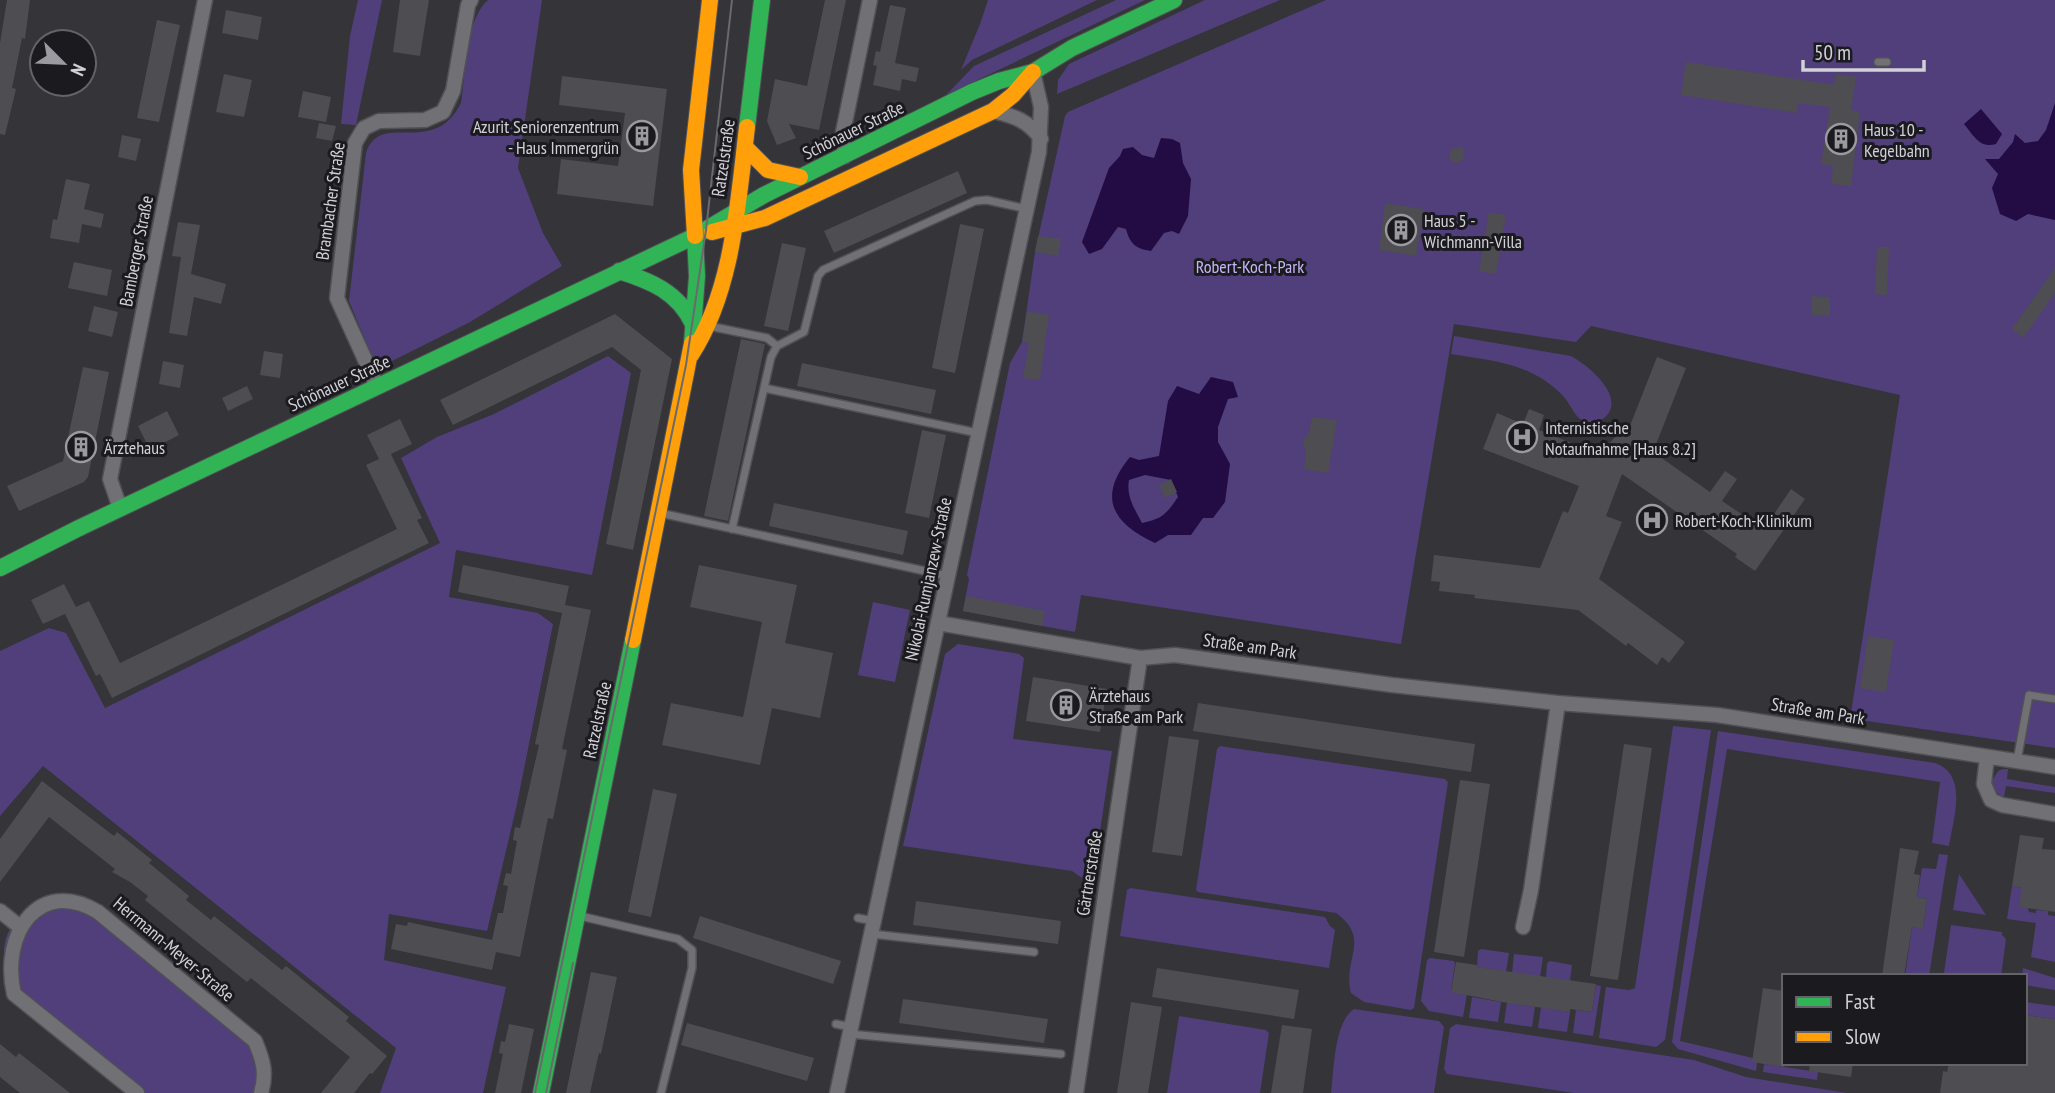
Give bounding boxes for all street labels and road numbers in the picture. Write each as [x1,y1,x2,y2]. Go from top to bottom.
street label: Schönauer Straße [799,96,907,164]
street label: Ratzelstraße [706,118,740,198]
street label: Brambacher Straße [310,141,350,261]
street label: Bamberger Straße [114,194,158,308]
street label: Schönauer Straße [284,349,394,417]
street label: Nikolai-Rumjanzew-Straße [899,495,957,663]
street label: Straße am Park [1202,628,1298,664]
street label: Ratzelstraße [578,679,616,761]
street label: Straße am Park [1770,692,1866,730]
street label: Gärtnerstraße [1071,829,1107,917]
street label: Herrmann-Meyer-Straße [109,892,239,1006]

